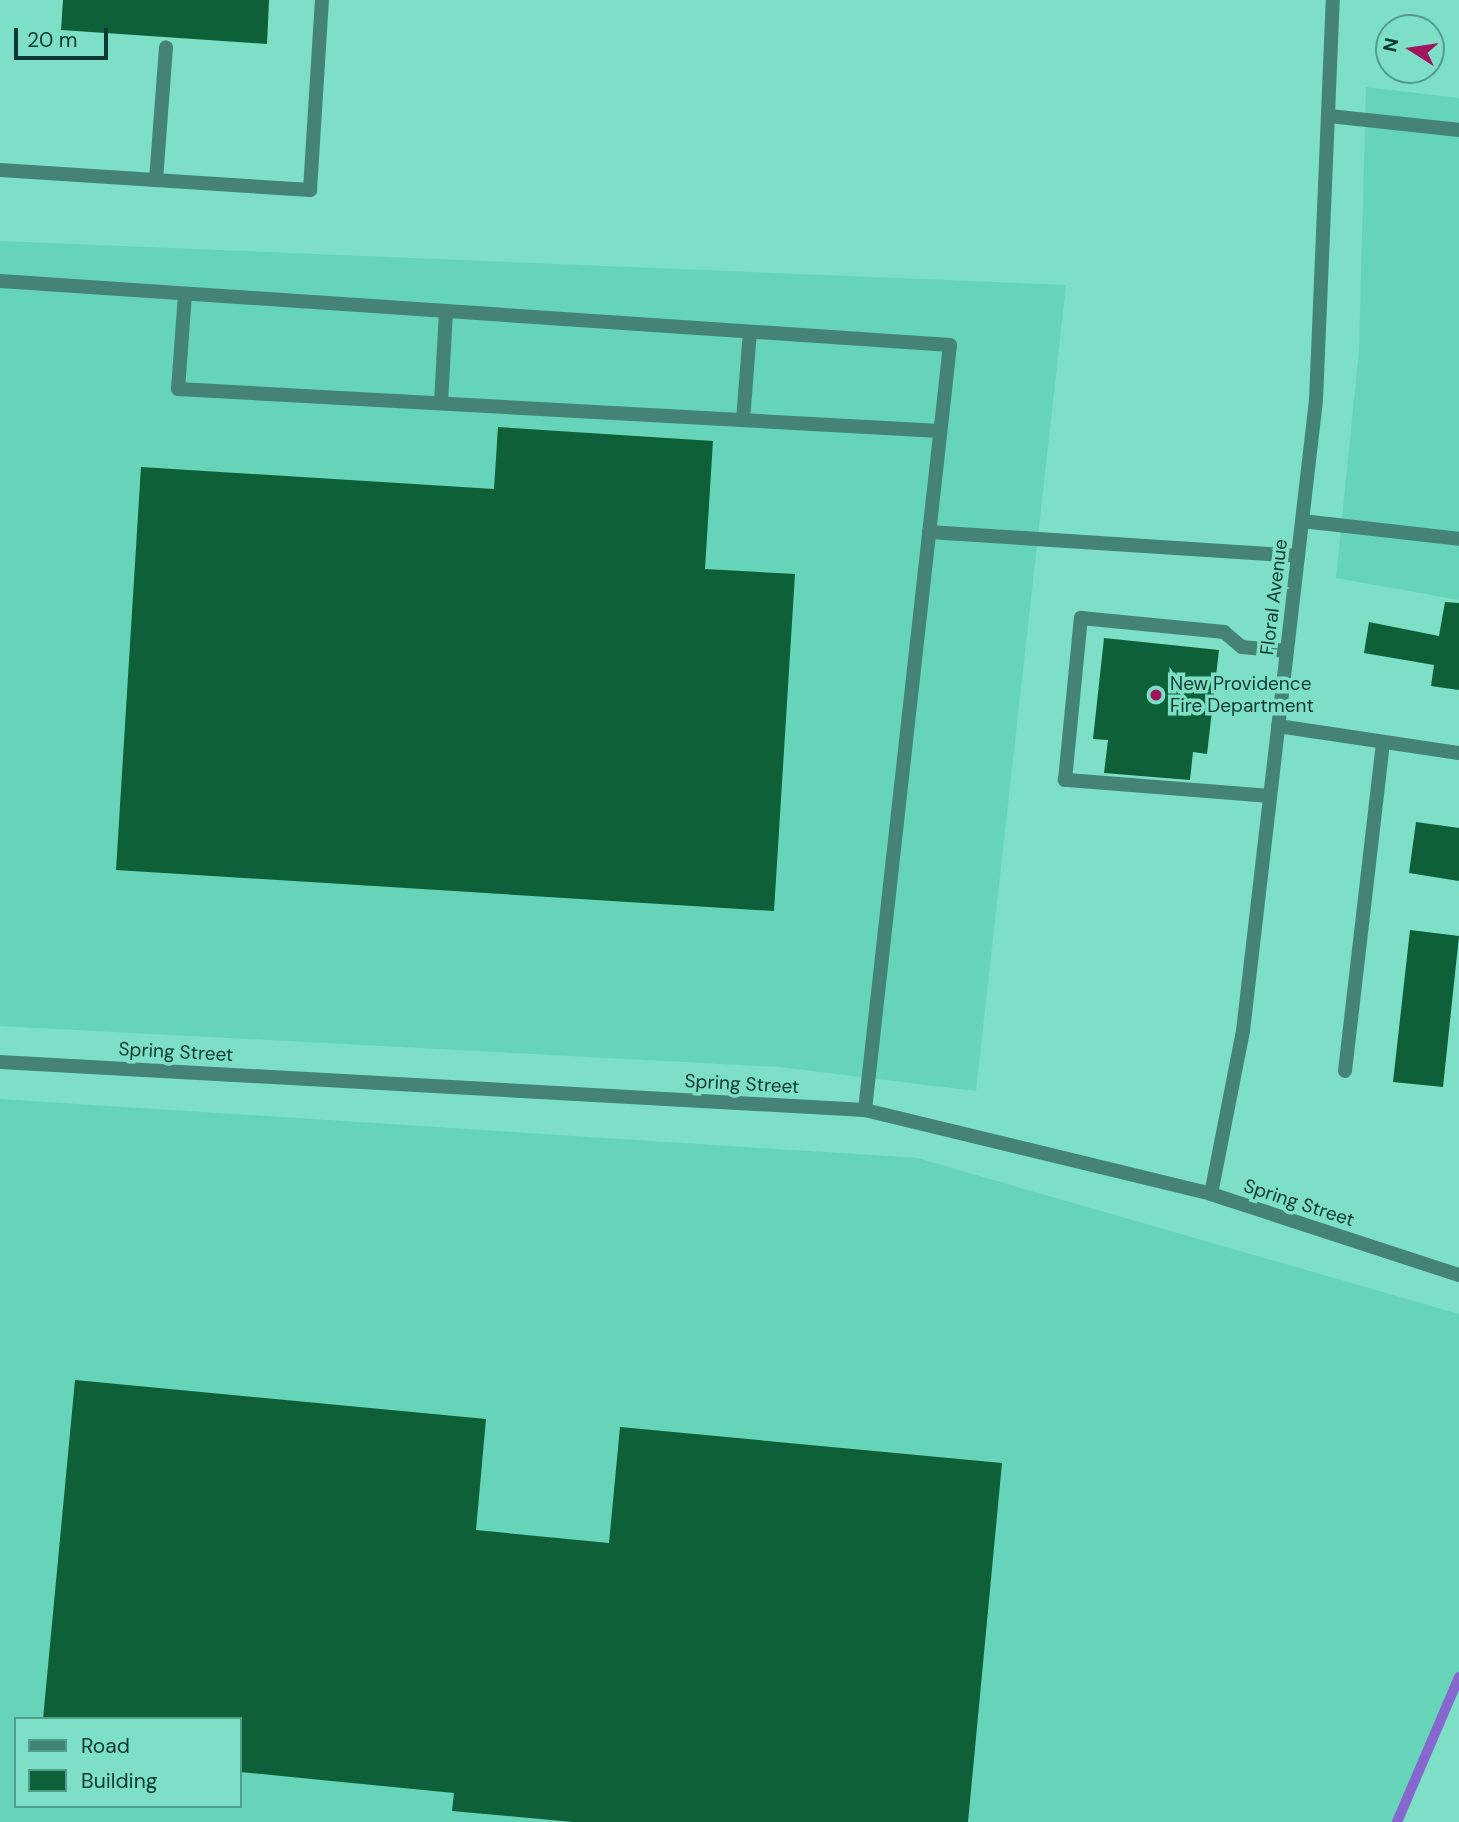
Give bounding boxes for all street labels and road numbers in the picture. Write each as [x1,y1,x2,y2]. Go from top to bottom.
street label: Floral Avenue [1256,538,1292,656]
street label: Spring Street [118,1038,234,1066]
street label: Spring Street [684,1070,800,1098]
street label: Spring Street [1241,1174,1357,1232]

